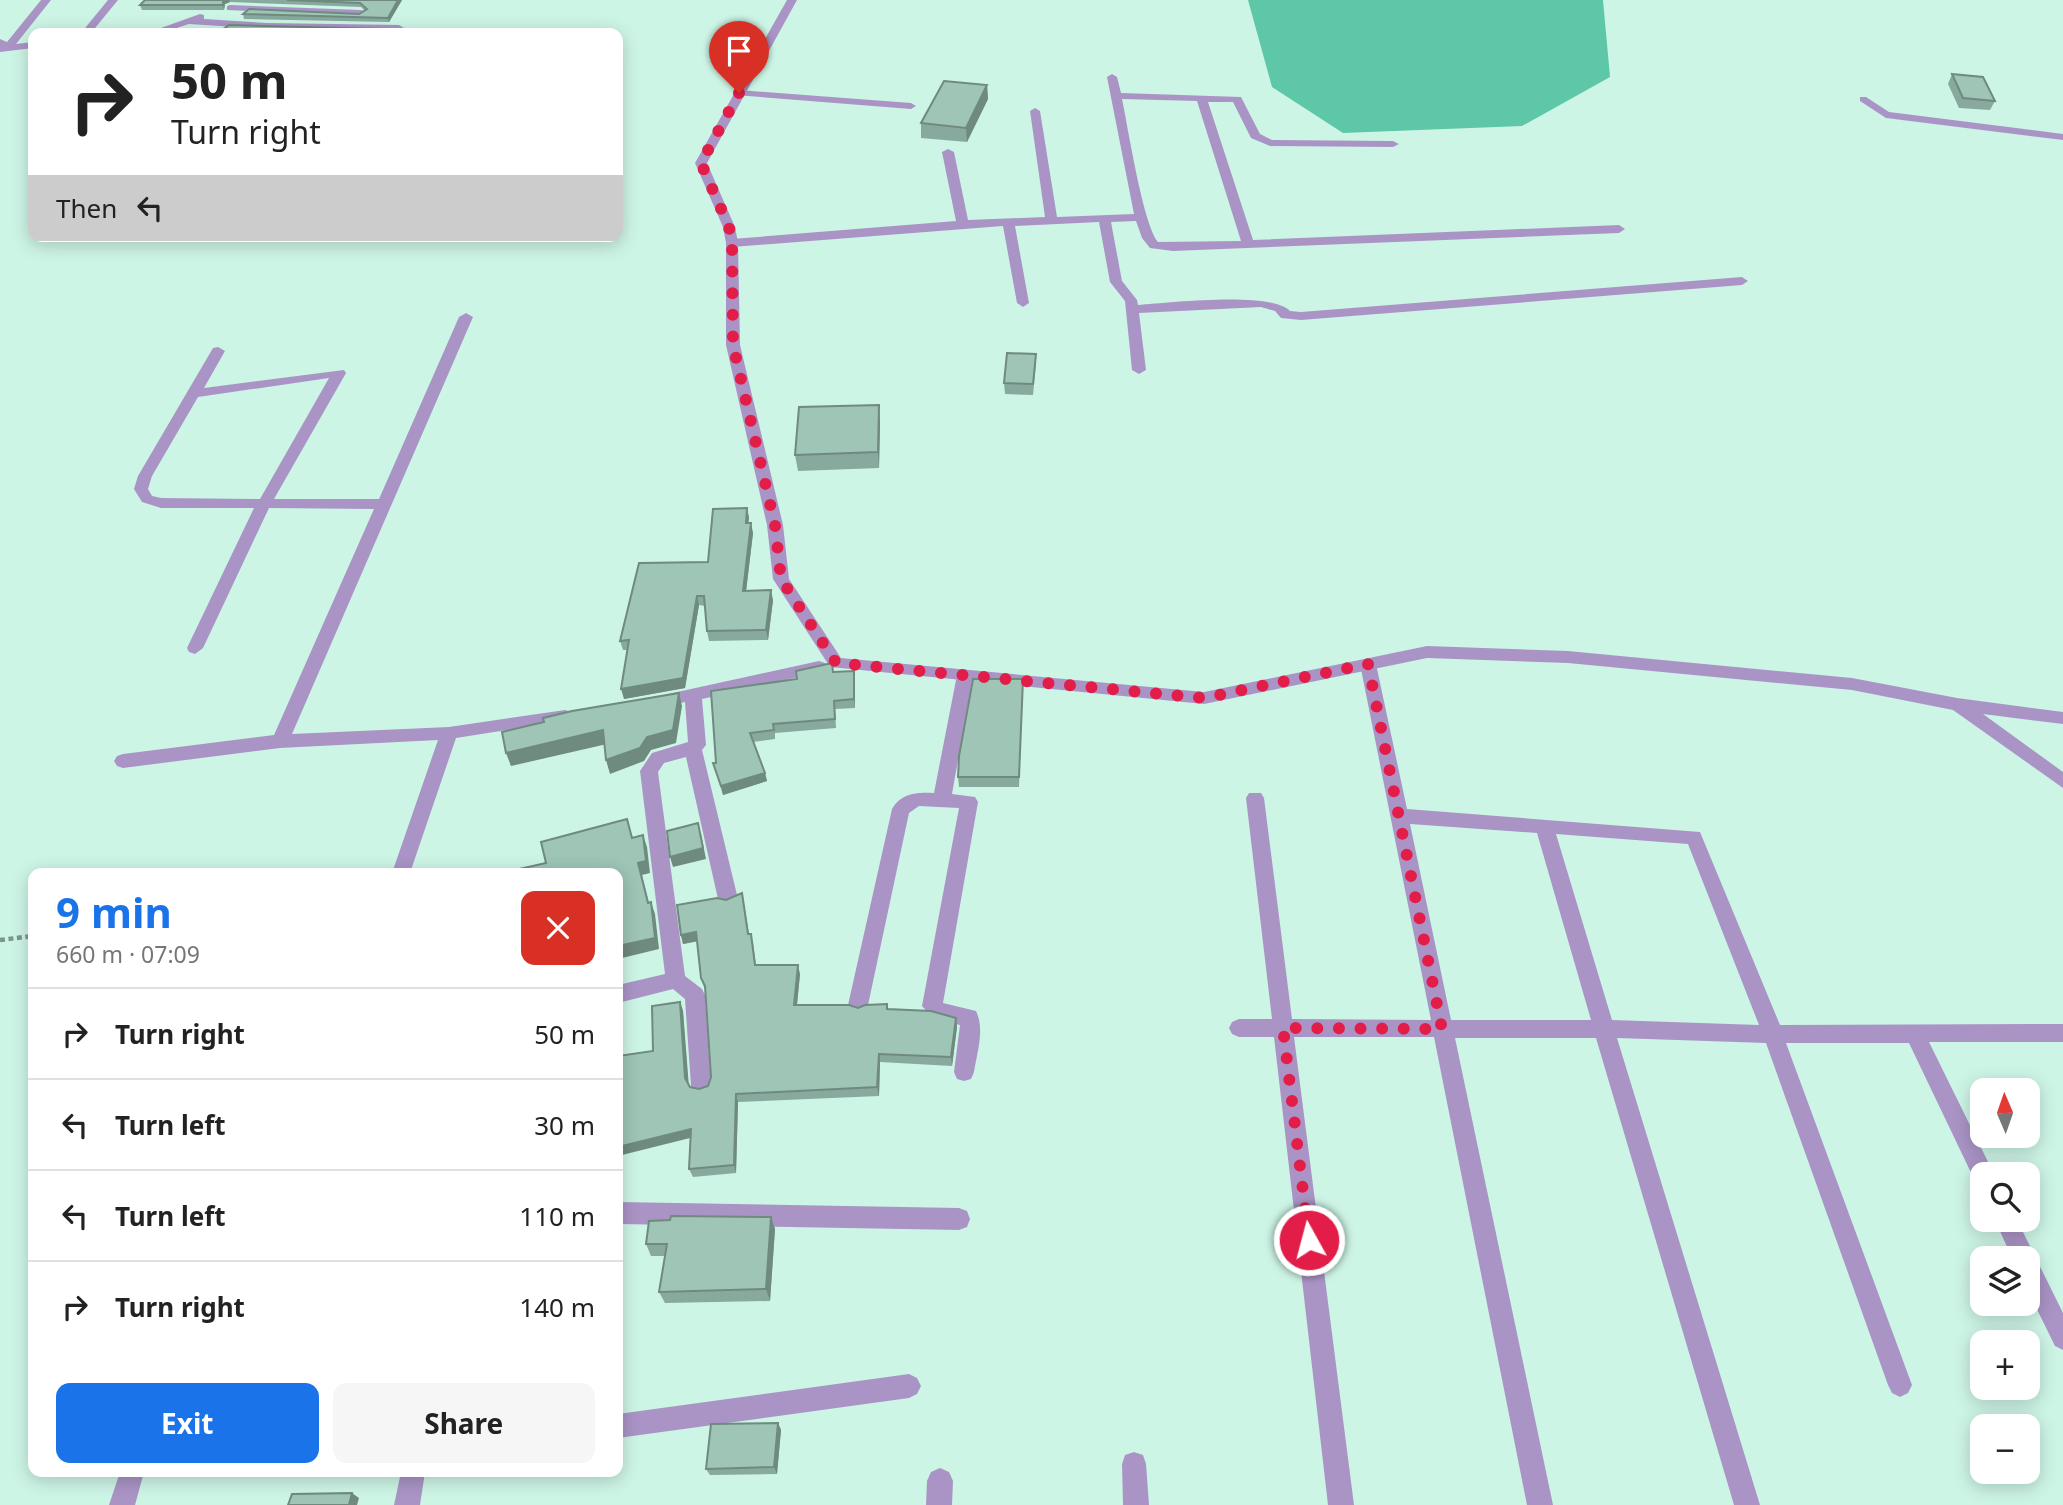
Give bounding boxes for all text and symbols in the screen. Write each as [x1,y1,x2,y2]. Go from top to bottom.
pin [709,21,769,93]
icon: arrive [720,32,758,70]
text: 50 m [171,47,288,113]
icon: right [56,56,147,147]
text: Turn right [171,110,321,153]
icon: left [131,189,169,227]
text: Then [56,190,117,226]
text: 9 min [56,883,172,940]
button: close [521,891,595,965]
text: 660 m · 07:09 [56,938,200,970]
icon: right [56,1015,94,1053]
text: Turn right [115,1016,245,1052]
text: 50 m [534,1016,595,1052]
north arrow [1970,1078,2040,1148]
map controls [1970,1078,2040,1484]
icon: left [56,1106,94,1144]
text: Turn left [115,1107,226,1143]
text: 30 m [534,1107,595,1143]
button: search [1970,1162,2040,1232]
icon: left [56,1197,94,1235]
text: Turn left [115,1198,226,1234]
text: 110 m [519,1198,595,1234]
position arrow [1272,1203,1346,1277]
button: layers [1970,1246,2040,1316]
icon: right [56,1288,94,1326]
text: Turn right [115,1289,245,1325]
text: 140 m [519,1289,595,1325]
button: + [1970,1330,2040,1400]
button: Exit [56,1383,319,1463]
button: Share [333,1383,595,1463]
button: − [1970,1414,2040,1484]

